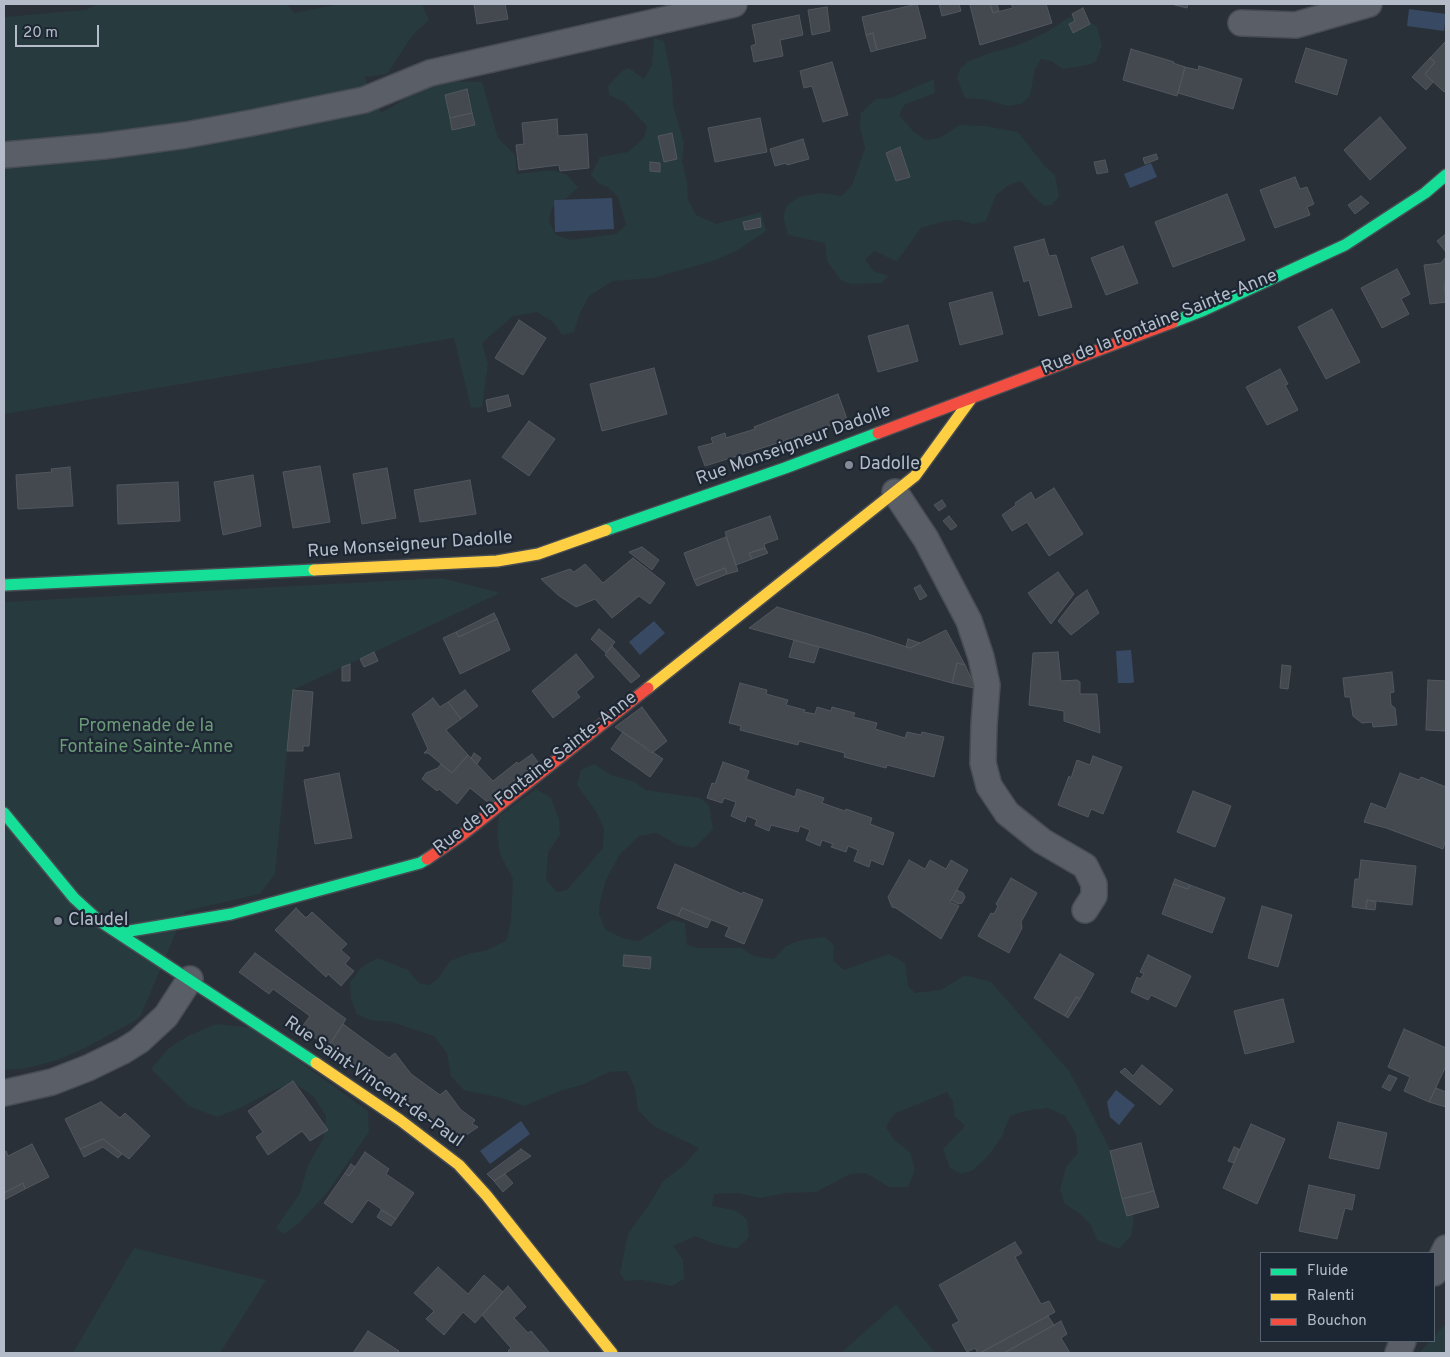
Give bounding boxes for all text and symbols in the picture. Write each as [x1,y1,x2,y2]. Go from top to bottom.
scale bar [18,15,101,47]
text: 20 m [23,24,58,43]
street label: Rue de la Fontaine Sainte-Anne [1039,266,1281,380]
street label: Rue Monseigneur Dadolle [694,401,894,491]
place label: Dadolle [859,454,920,476]
marker: Dadolle [843,459,855,471]
street label: Rue Monseigneur Dadolle [307,528,513,564]
street label: Rue de la Fontaine Sainte-Anne [430,688,642,860]
park label: Promenade de la Fontaine Sainte-Anne [59,716,233,759]
place label: Claudel [68,910,128,932]
marker: Claudel [52,915,64,927]
street label: Rue Saint-Vincent-de-Paul [279,1013,467,1153]
legend [1260,1252,1435,1342]
text: Fluide [1307,1262,1348,1281]
text: Ralenti [1307,1287,1354,1306]
text: Bouchon [1307,1312,1367,1331]

